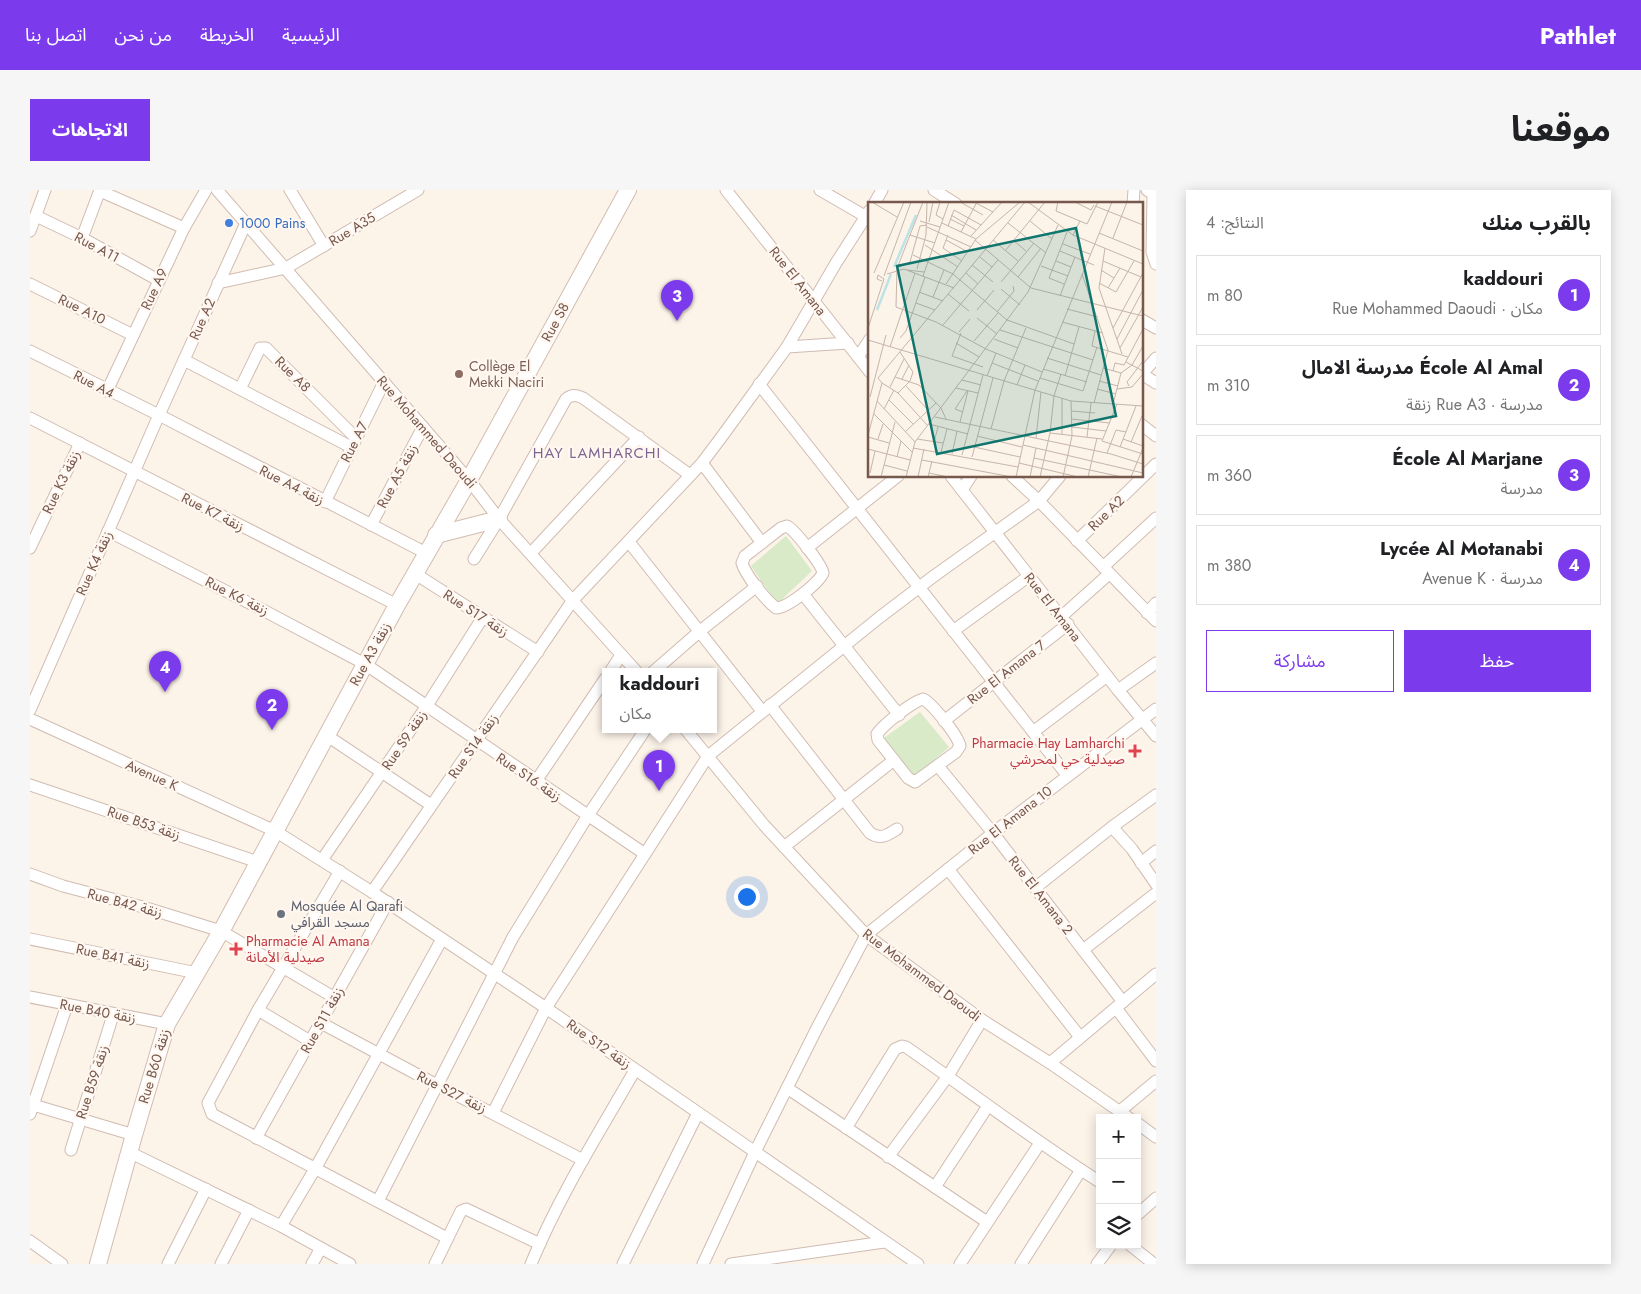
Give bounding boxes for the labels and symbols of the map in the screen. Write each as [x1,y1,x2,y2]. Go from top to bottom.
inset map [868,202,1144,478]
street label: Rue A35 [325,207,379,251]
place label: 1000 Pains [239,213,306,233]
marker: 1000 Pains [223,217,235,229]
street label: Rue A11 [71,227,123,267]
street label: Rue El Amana [765,242,831,320]
street label: Rue A9 [136,265,172,313]
pin: 3 [661,280,693,321]
street label: Rue A10 [55,289,109,329]
street label: Rue A2 [184,295,220,343]
street label: Rue S8 [536,299,574,345]
street label: Rue A8 [271,352,315,396]
place label: Collège El Mekki Naciri [469,356,544,392]
street label: Rue A4 [70,365,118,403]
marker: Collège El Mekki Naciri [453,368,465,380]
street label: Rue Mohammed Daoudi [372,371,482,493]
street label: Rue A7 [335,418,373,466]
street label: Rue A5 زنقة [372,440,422,512]
district label: HAY LAMHARCHI [533,442,661,464]
street label: Rue K3 زنقة [37,447,85,517]
street label: Rue A4 زنقة [256,460,328,510]
street label: Rue K7 زنقة [178,488,248,536]
street label: Rue A2 [1083,491,1129,535]
street label: Rue K4 زنقة [71,527,117,599]
street label: Rue El Amana [1020,568,1086,646]
street label: Rue K6 زنقة [202,571,272,621]
street label: Rue S17 زنقة [439,584,513,642]
street label: Rue A3 زنقة [344,619,396,689]
street label: Rue El Amana 7 [963,635,1050,709]
pin: 4 [149,651,181,692]
pin: 2 [256,689,288,730]
street label: Rue S9 زنقة [376,706,432,774]
street label: Rue S14 زنقة [443,709,503,783]
place label: Pharmacie Hay Lamharchi صيدلية حي لمحرشي [972,733,1125,770]
marker: Pharmacie Hay Lamharchi صيدلية حي لمحرشي [1129,745,1141,757]
street label: Rue S16 زنقة [492,748,566,806]
pin: 1 [643,750,675,791]
street label: Avenue K [122,755,182,796]
street label: Rue El Amana 10 [964,781,1056,859]
street label: Rue B53 زنقة [105,801,183,845]
street label: Rue El Amana 2 [1004,851,1078,939]
street label: Rue B42 زنقة [85,883,165,923]
your location [734,884,760,910]
place label: Mosquée Al Qarafi مسجد القرافي [291,896,403,933]
marker: Mosquée Al Qarafi مسجد القرافي [275,908,287,920]
street label: Rue Mohammed Daoudi [859,924,985,1026]
place label: Pharmacie Al Amana صيدلية الأمانة [246,931,370,967]
street label: Rue B41 زنقة [74,938,152,974]
marker: Pharmacie Al Amana صيدلية الأمانة [230,943,242,955]
street label: Rue S11 زنقة [295,983,349,1057]
street label: Rue B40 زنقة [58,994,138,1028]
street label: Rue S12 زنقة [563,1014,635,1074]
street label: Rue B60 زنقة [133,1026,175,1106]
street label: Rue B59 زنقة [71,1042,113,1122]
street label: Rue S27 زنقة [414,1066,490,1118]

